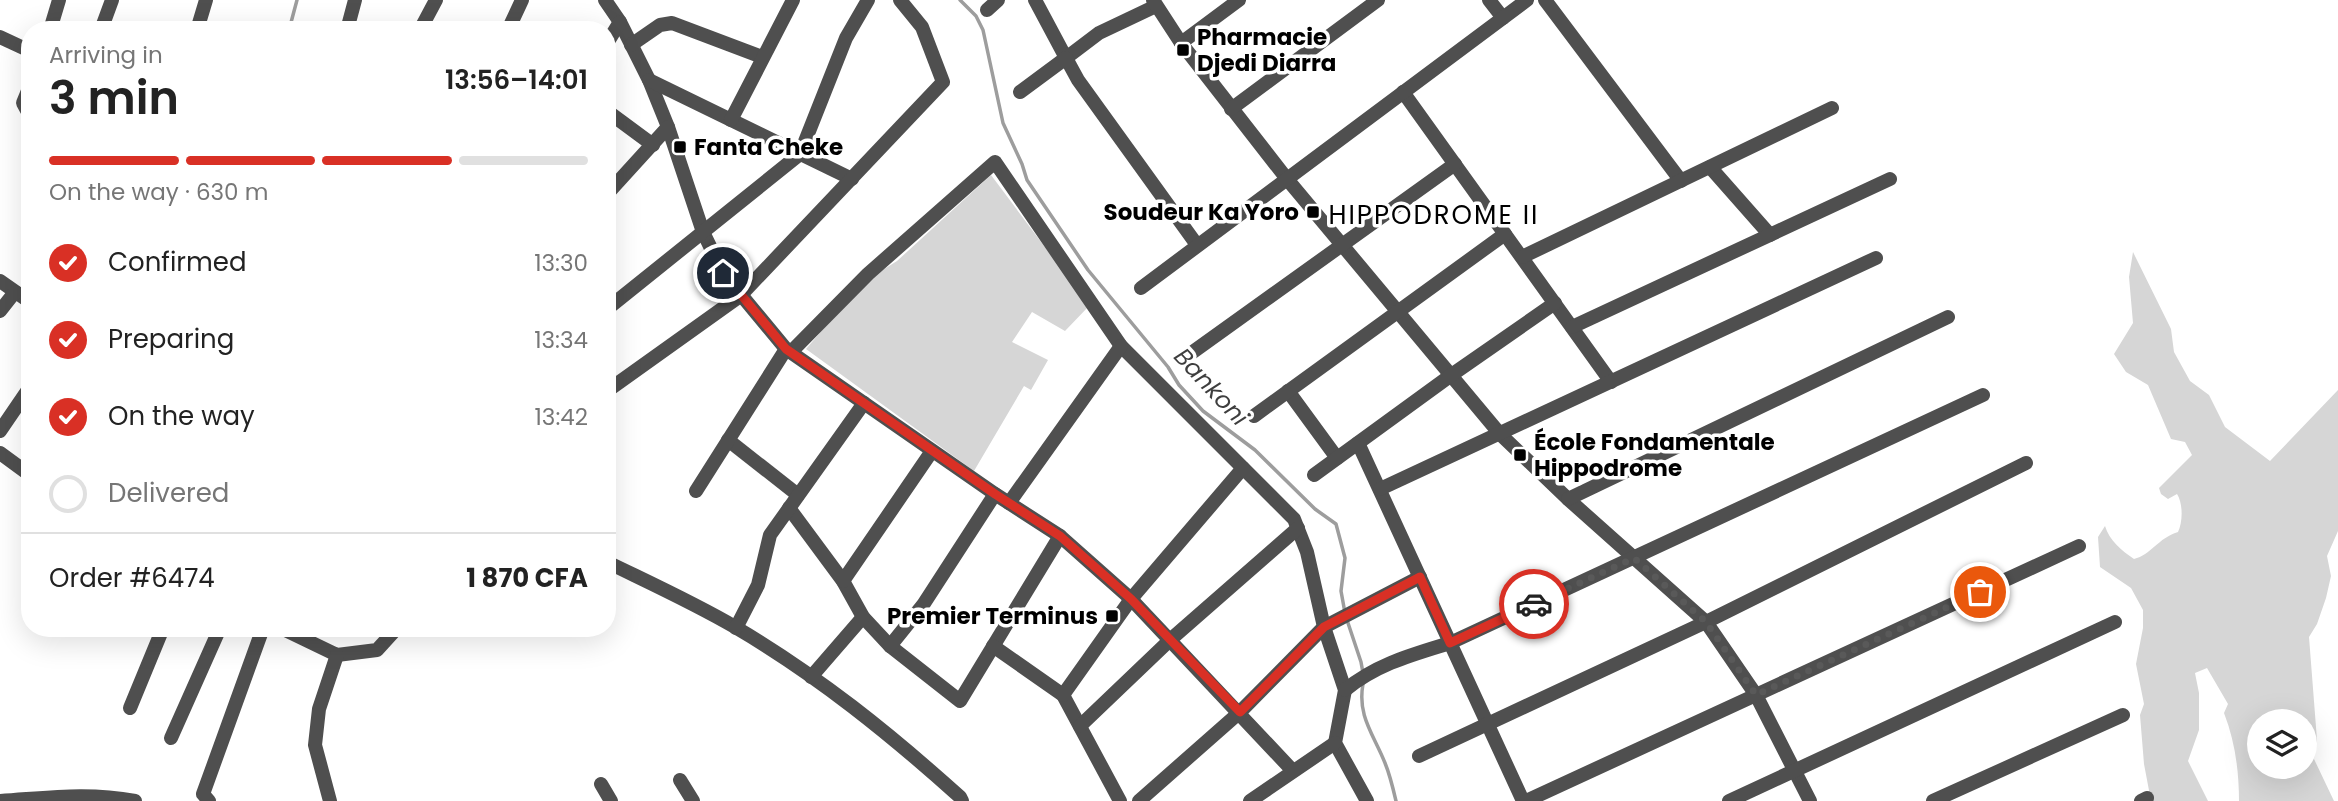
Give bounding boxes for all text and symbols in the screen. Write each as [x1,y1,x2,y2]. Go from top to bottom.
place label: Pharmacie Djedi Diarra [1197,21,1336,79]
text: Arriving in [49,39,163,71]
marker: Pharmacie Djedi Diarra [1175,42,1191,58]
text: 13:56–14:01 [445,62,588,98]
text: 3 min [49,66,179,130]
place label: Fanta Cheke [694,131,843,163]
marker: Fanta Cheke [672,139,688,155]
text: On the way · 630 m [49,176,268,208]
place label: Soudeur Ka Yoro [1104,196,1299,228]
district label: HIPPODROME II [1328,197,1540,233]
marker: Soudeur Ka Yoro [1305,204,1321,220]
pin [693,243,753,303]
icon: check [49,244,87,282]
text: Confirmed [108,244,246,280]
text: 13:30 [534,247,588,279]
icon: home [704,254,742,292]
icon: check [49,321,87,359]
text: Preparing [108,321,234,357]
text: 13:34 [534,324,588,356]
water label: Bankoni [1167,341,1257,434]
icon: check [49,398,87,436]
text: On the way [108,398,255,434]
text: 13:42 [535,401,588,433]
place label: École Fondamentale Hippodrome [1534,426,1775,484]
marker: École Fondamentale Hippodrome [1512,447,1528,463]
text: Delivered [108,475,229,511]
text: Order #6474 [49,560,215,596]
text: 1 870 CFA [466,560,588,596]
pin [1950,562,2010,622]
courier [1499,569,1569,639]
icon: bag [1961,573,1999,611]
icon: car [1515,585,1553,623]
place label: Premier Terminus [887,600,1098,632]
marker: Premier Terminus [1104,608,1120,624]
map controls [2247,709,2317,779]
button: layers [2247,709,2317,779]

